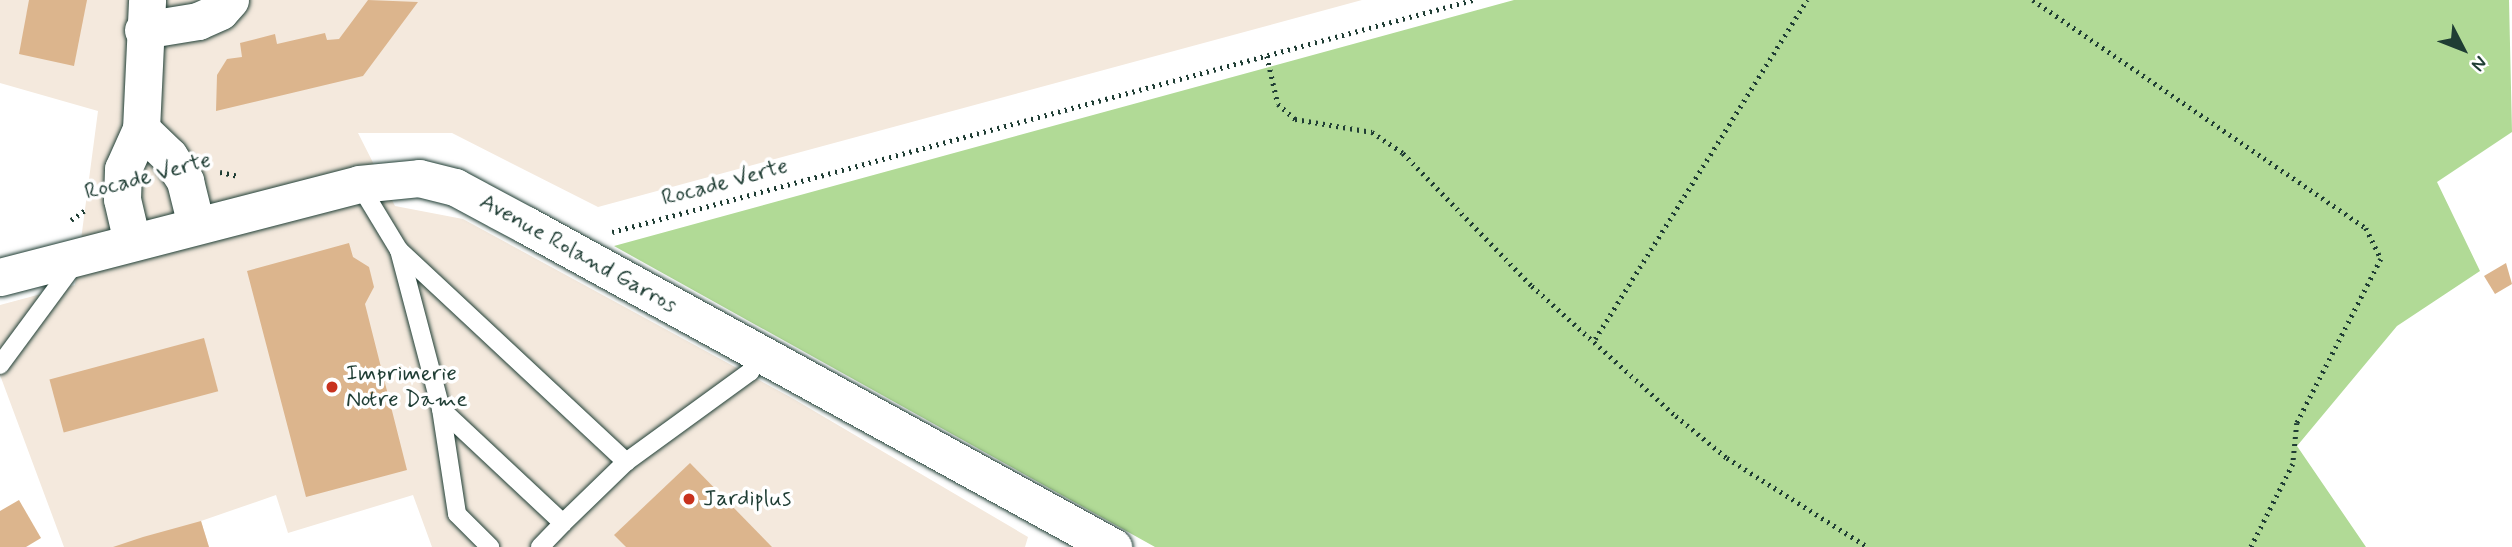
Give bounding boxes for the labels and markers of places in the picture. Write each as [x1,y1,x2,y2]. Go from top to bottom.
place label: Imprimerie Notre Dame [346,360,465,414]
marker: Imprimerie Notre Dame [324,379,340,395]
place label: Jardiplus [703,485,791,513]
marker: Jardiplus [681,491,697,507]

